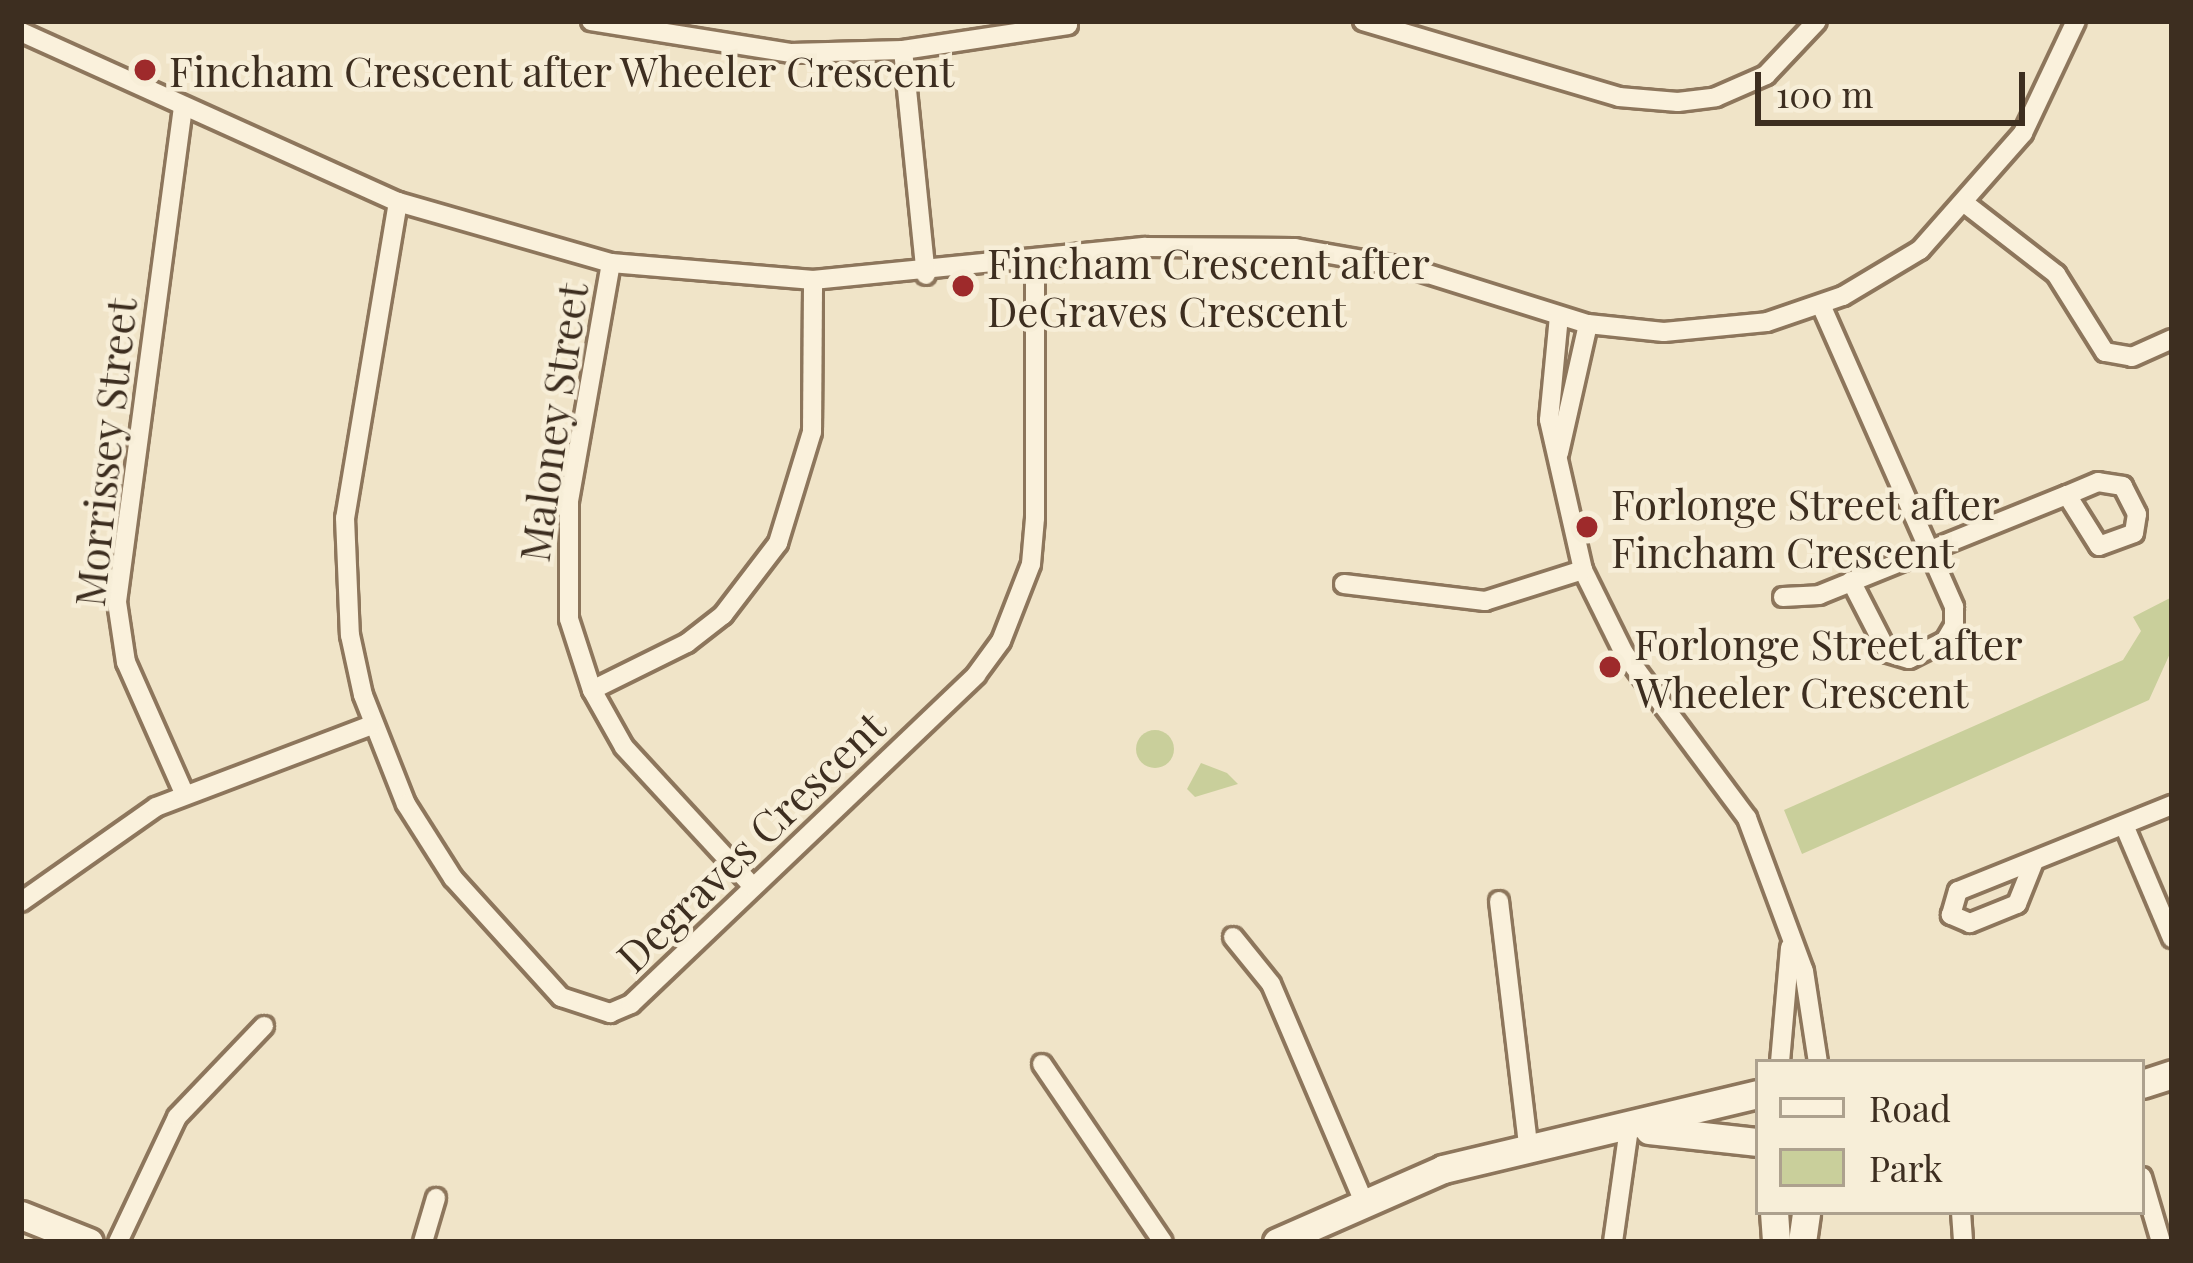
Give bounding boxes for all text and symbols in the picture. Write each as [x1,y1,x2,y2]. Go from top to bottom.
place label: Fincham Crescent after Wheeler Crescent [169,45,958,95]
scale bar [1761,48,2031,122]
marker: Fincham Crescent after Wheeler Crescent [132,57,158,83]
text: 100 m [1776,69,1873,117]
place label: Fincham Crescent after DeGraves Crescent [987,237,1431,336]
marker: Fincham Crescent after DeGraves Crescent [950,273,976,299]
street label: Maloney Street [507,279,597,565]
street label: Morrissey Street [63,295,145,609]
place label: Forlonge Street after Fincham Crescent [1611,478,2000,576]
marker: Forlonge Street after Fincham Crescent [1574,514,1600,540]
place label: Forlonge Street after Wheeler Crescent [1634,618,2023,716]
marker: Forlonge Street after Wheeler Crescent [1597,654,1623,680]
street label: Degraves Crescent [606,701,894,981]
legend [1755,1059,2145,1215]
text: Road [1869,1083,1951,1131]
text: Park [1869,1143,1943,1191]

